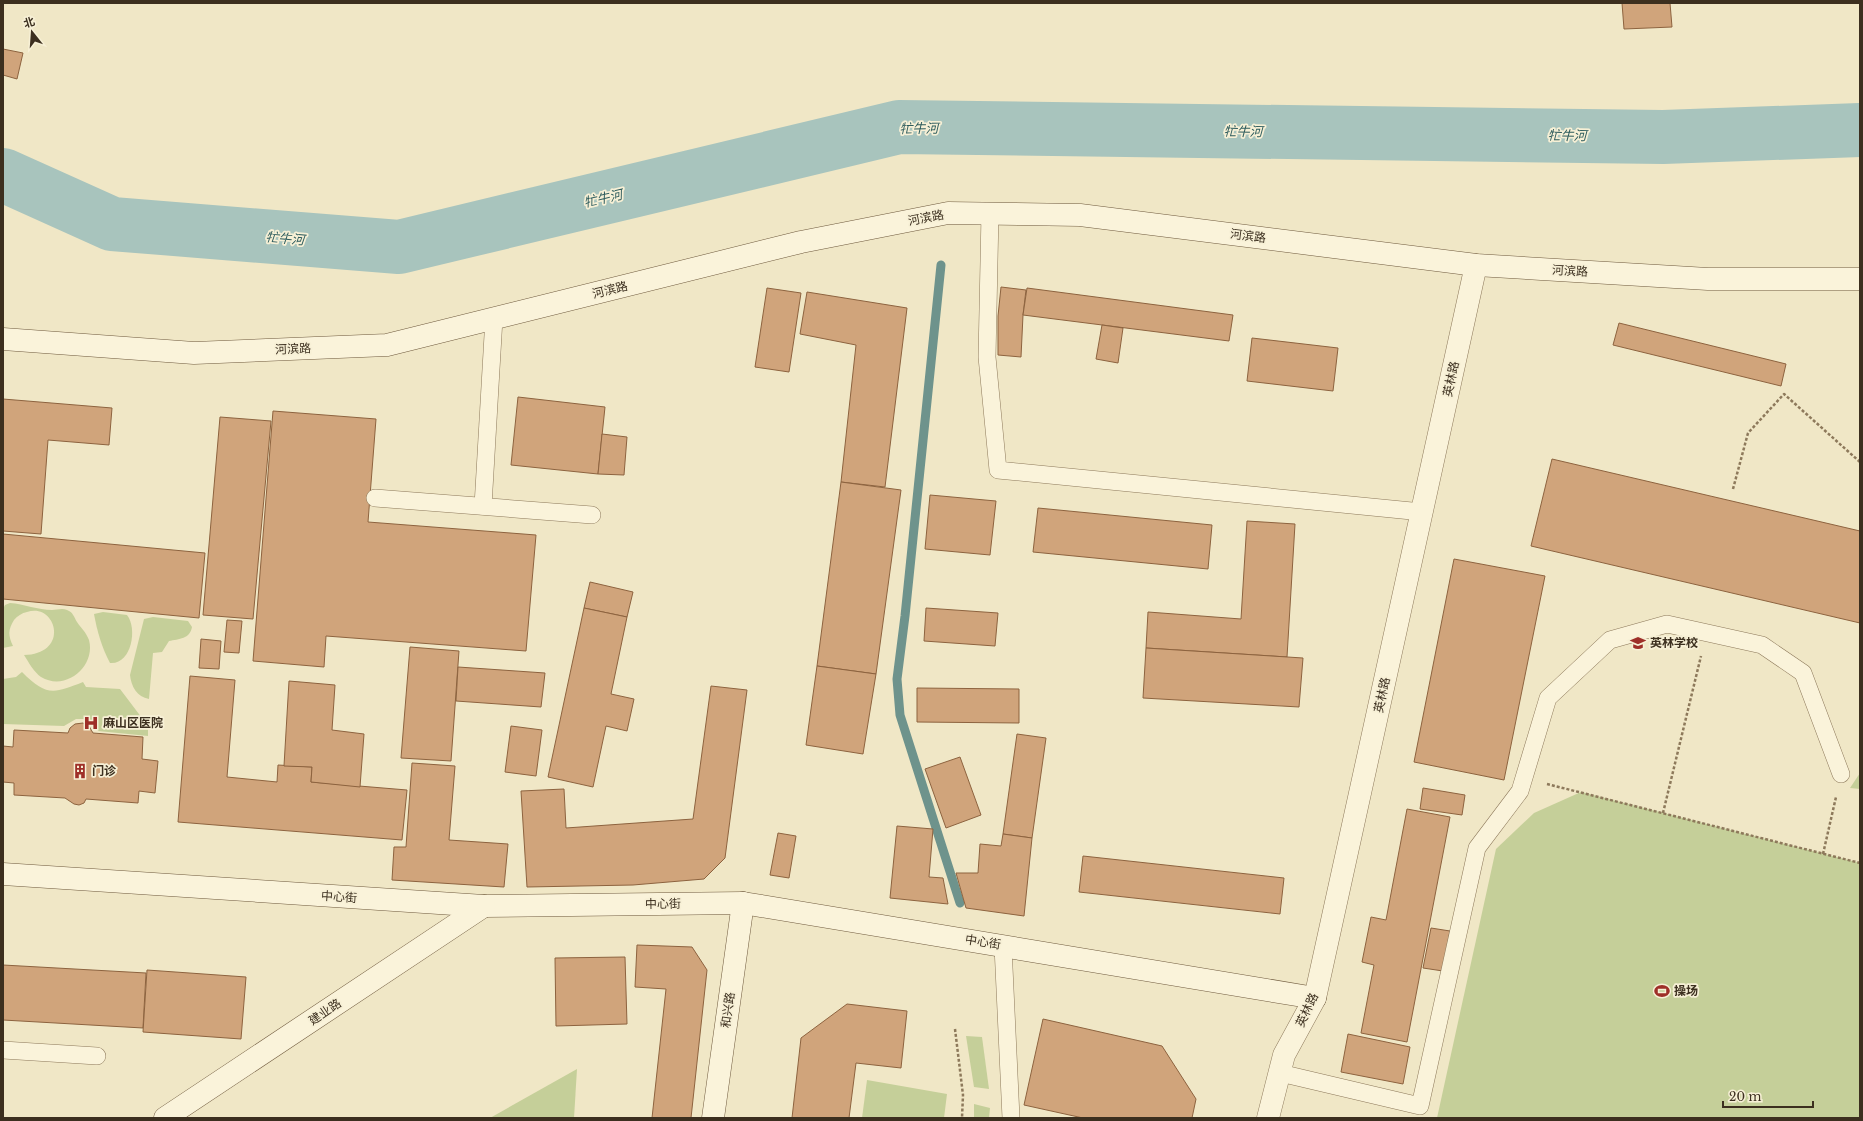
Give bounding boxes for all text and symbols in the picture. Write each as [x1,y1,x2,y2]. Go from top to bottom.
north arrow [12,12,52,52]
text: 北 [22,14,36,31]
water label: 牤牛河 [899,120,942,137]
water label: 牤牛河 [1223,123,1266,140]
water label: 牤牛河 [1547,127,1590,144]
water label: 牤牛河 [582,185,627,211]
street label: 河滨路 [907,207,945,228]
street label: 河滨路 [1229,226,1267,245]
water label: 牤牛河 [265,228,308,249]
street label: 河滨路 [1552,262,1588,279]
street label: 河滨路 [591,278,629,301]
street label: 河滨路 [275,340,311,357]
street label: 英林路 [1439,360,1462,398]
school or university icon: 英林学校 [1629,634,1647,652]
place label: 英林学校 [1650,635,1698,650]
street label: 英林路 [1370,676,1393,714]
hospital icon: 麻山区医院 [82,714,100,732]
place label: 麻山区医院 [103,715,163,730]
building icon: 门诊 [71,762,89,780]
place label: 门诊 [92,763,117,778]
street label: 中心街 [321,888,358,905]
street label: 中心街 [645,896,681,911]
street label: 中心街 [964,931,1002,952]
sports icon: 操场 [1653,982,1671,1000]
place label: 操场 [1674,983,1698,998]
street label: 英林路 [1292,990,1321,1029]
street label: 和兴路 [718,991,737,1029]
street label: 建业路 [306,995,344,1028]
scale bar [1723,1083,1813,1109]
text: 20 m [1729,1089,1761,1104]

